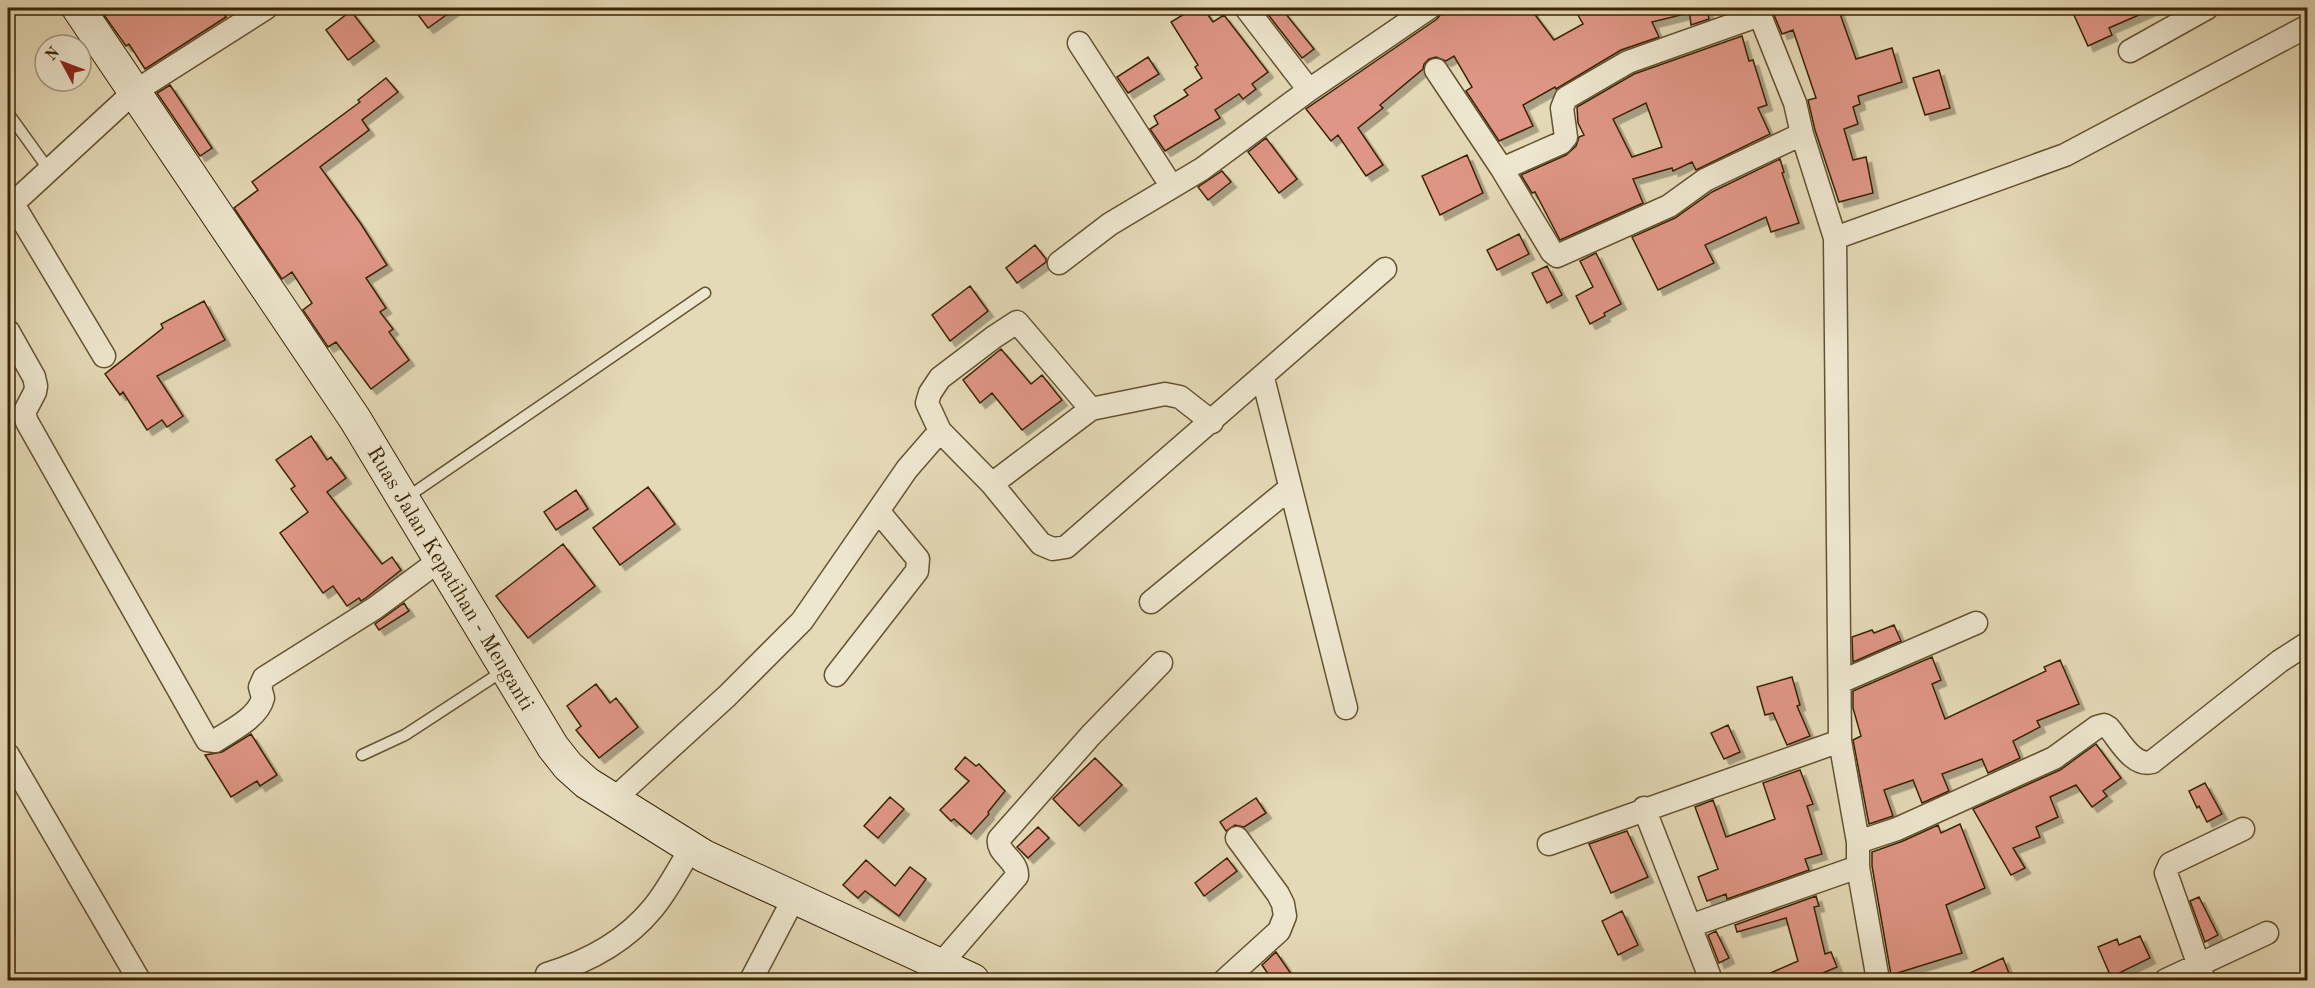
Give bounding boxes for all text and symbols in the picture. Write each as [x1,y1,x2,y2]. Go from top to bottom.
north arrow [33,33,93,93]
text: N [43,44,64,64]
street label: Ruas Jalan Kepatihan - Menganti [362,443,537,714]

